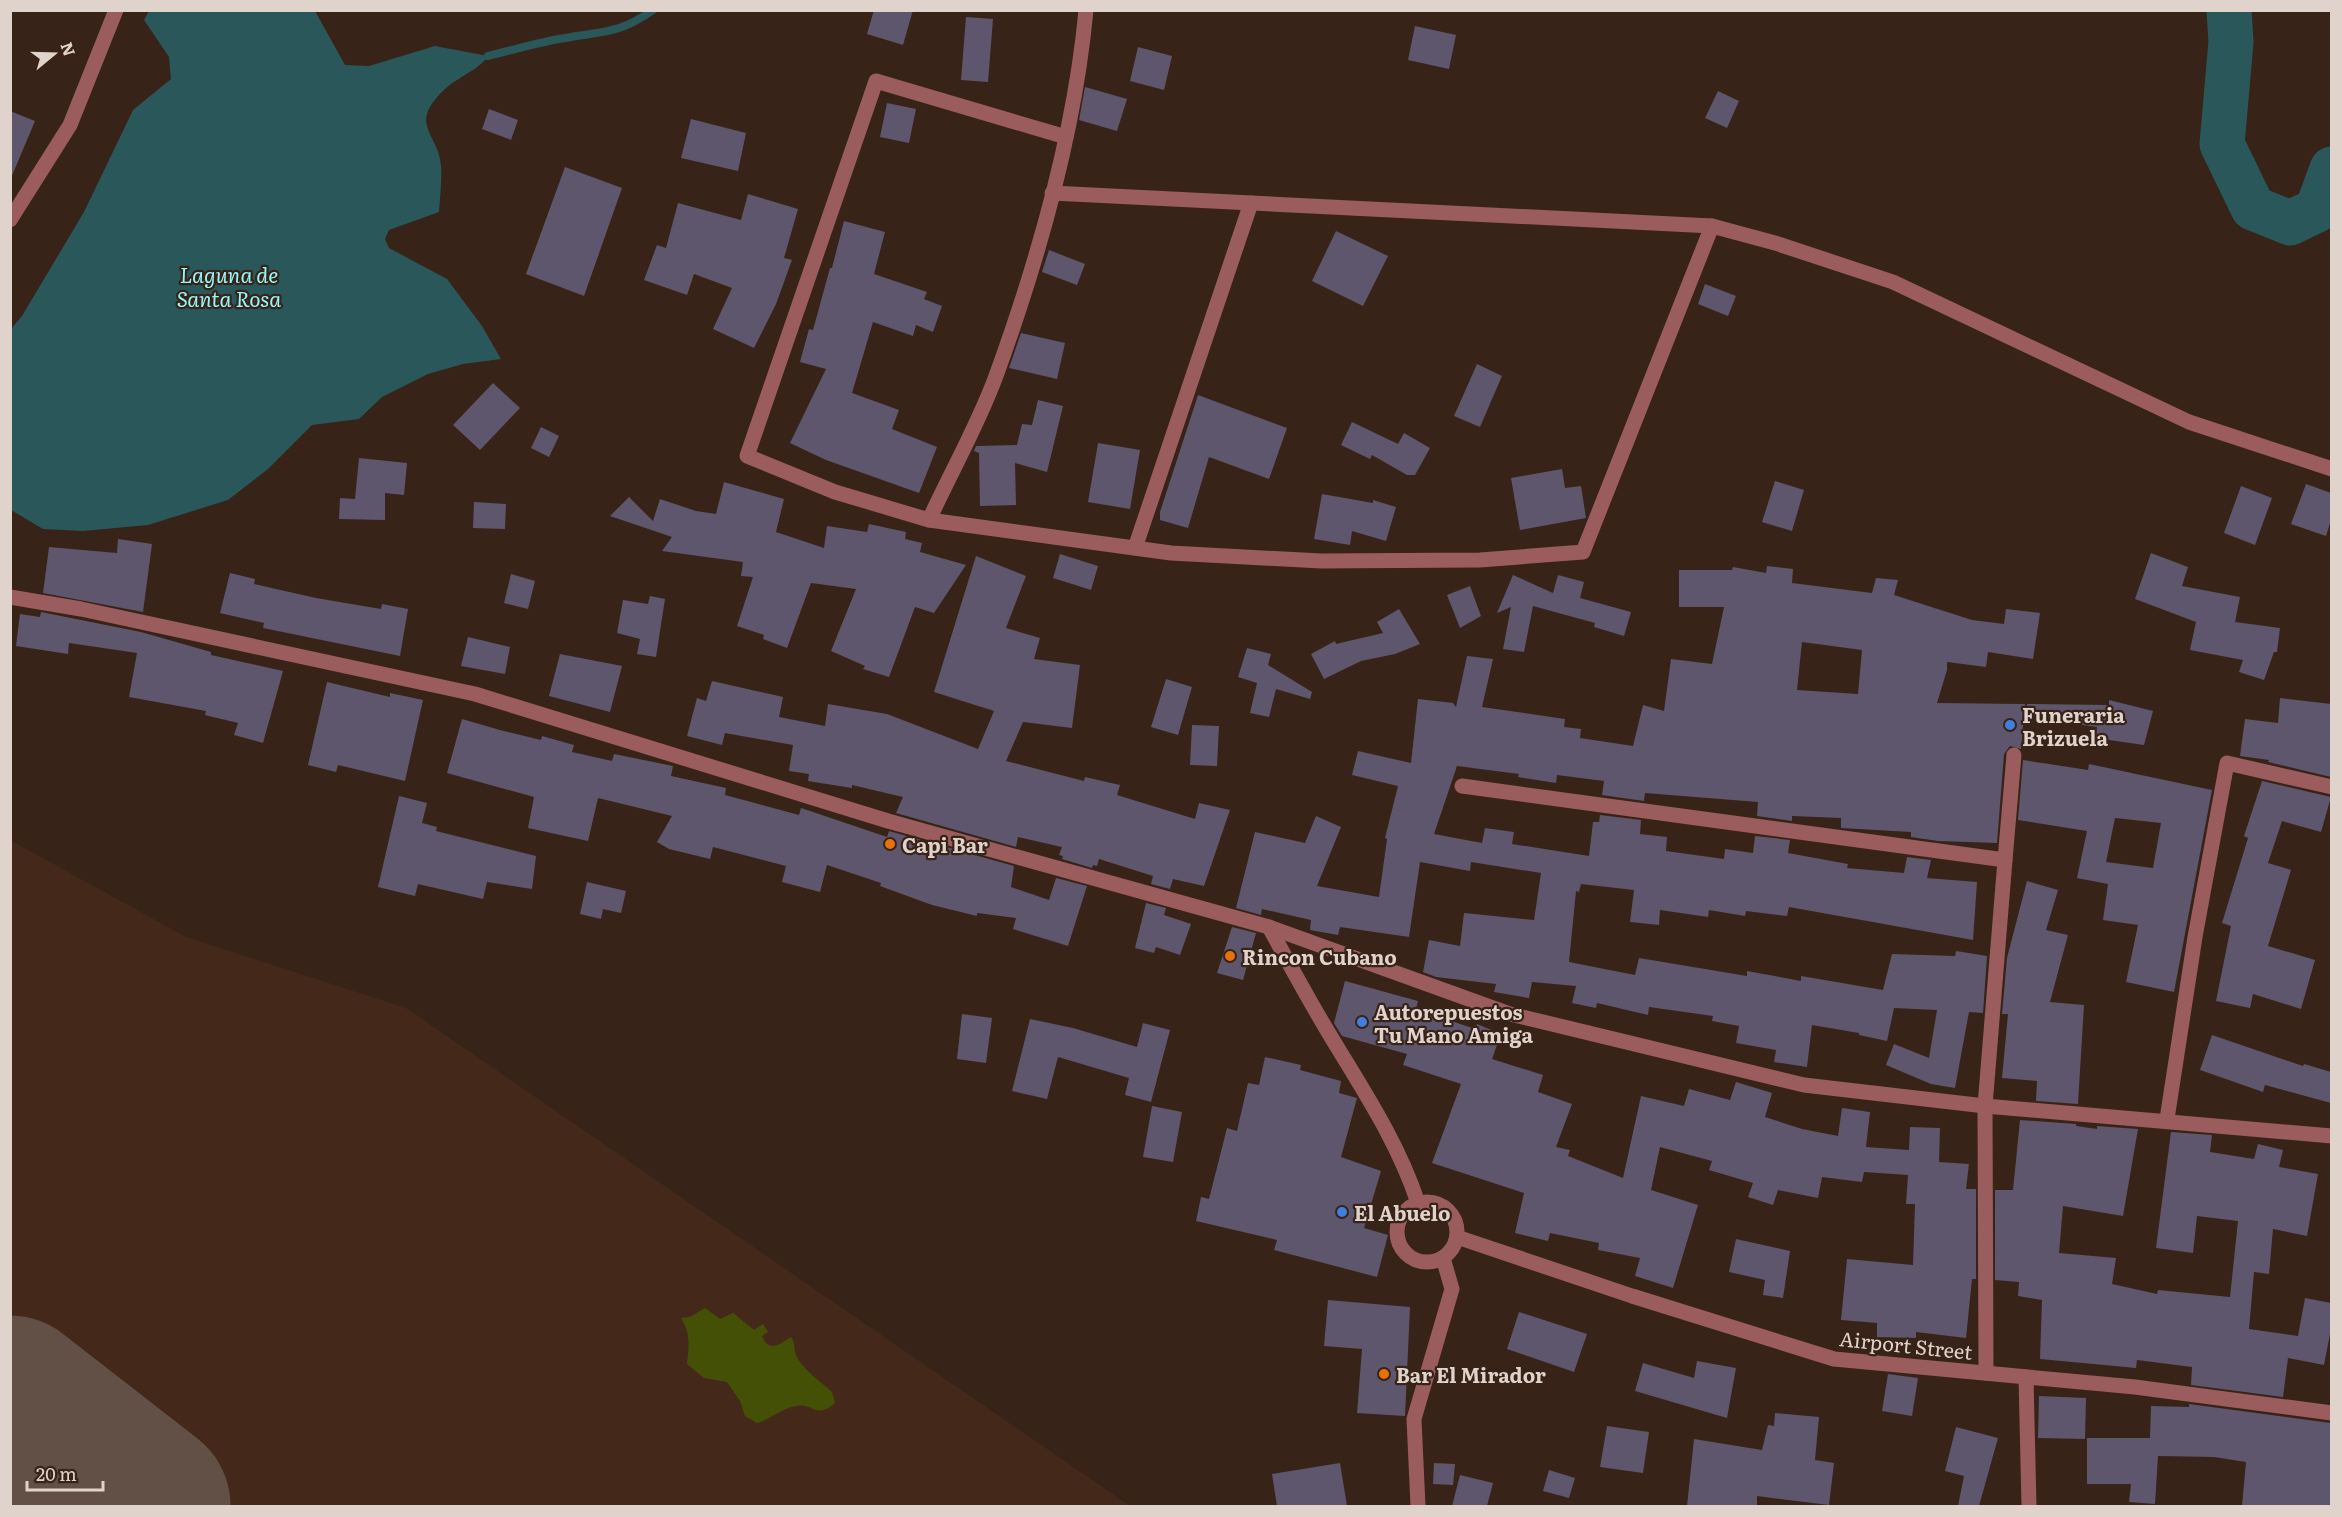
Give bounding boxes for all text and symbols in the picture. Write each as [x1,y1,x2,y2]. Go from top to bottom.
north arrow [24,24,84,84]
text: N [56,39,83,59]
water label: Laguna de Santa Rosa [177,258,281,313]
place label: Funeraria Brizuela [2022,699,2125,752]
marker: Funeraria Brizuela [2003,718,2017,732]
place label: Capi Bar [902,829,988,859]
marker: Capi Bar [883,837,897,851]
place label: Rincon Cubano [1242,941,1397,971]
marker: Rincon Cubano [1223,949,1237,963]
place label: Autorepuestos Tu Mano Amiga [1374,996,1533,1049]
marker: Autorepuestos Tu Mano Amiga [1355,1015,1369,1029]
place label: El Abuelo [1354,1197,1450,1227]
marker: El Abuelo [1335,1205,1349,1219]
street label: Airport Street [1838,1322,1974,1366]
place label: Bar El Mirador [1396,1359,1546,1389]
marker: Bar El Mirador [1377,1367,1391,1381]
scale bar [27,1454,104,1492]
text: 20 m [36,1460,77,1487]

